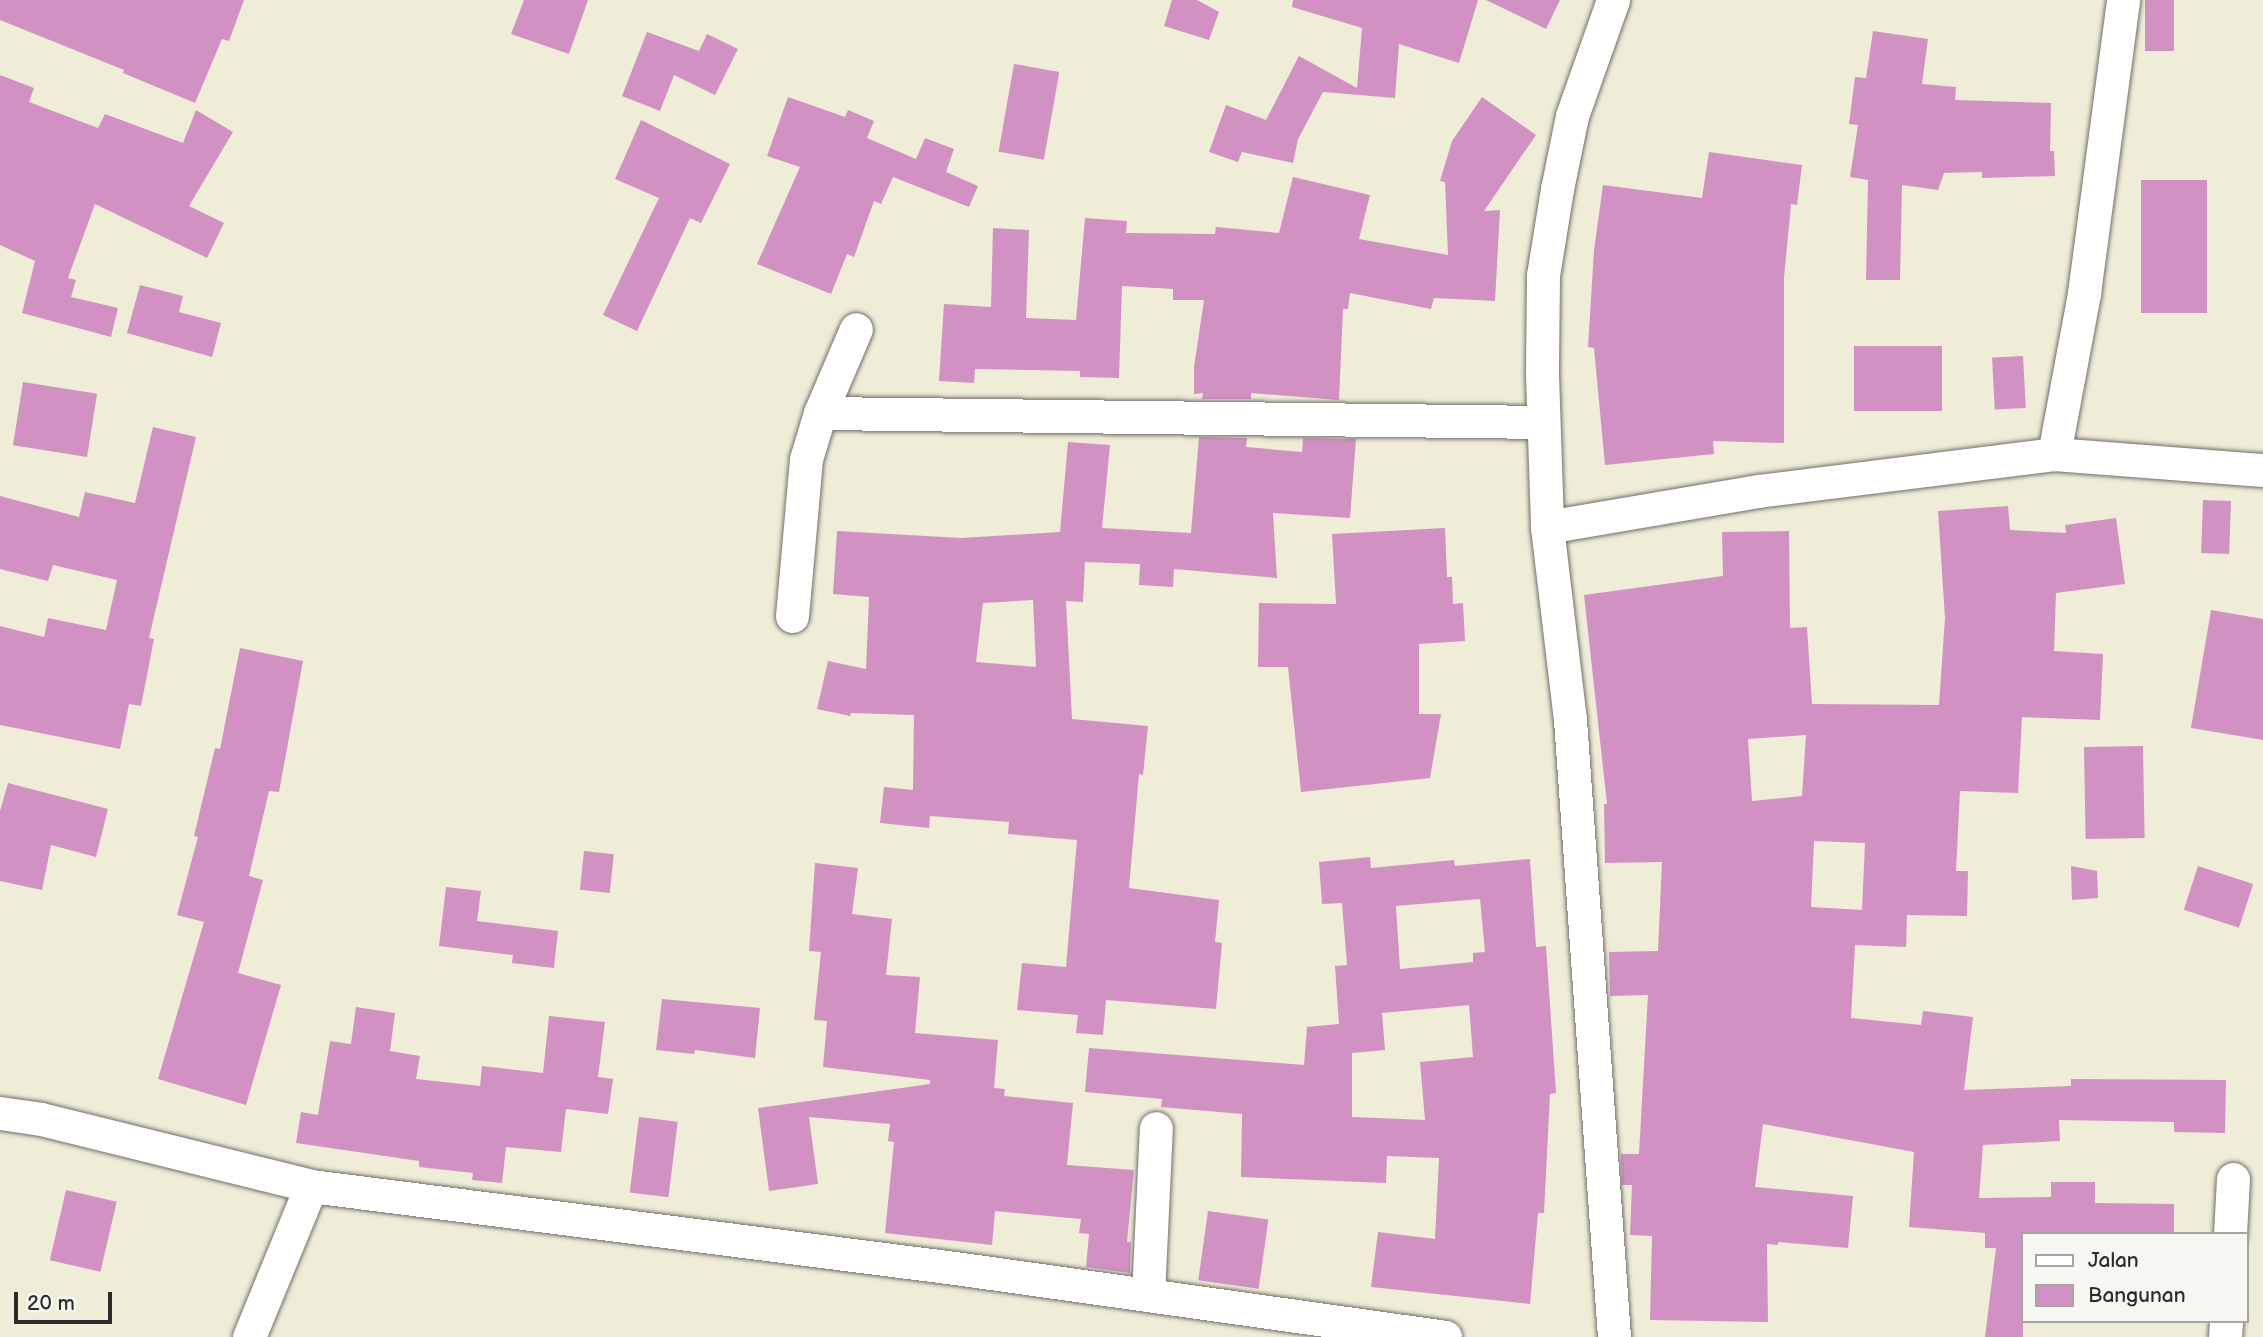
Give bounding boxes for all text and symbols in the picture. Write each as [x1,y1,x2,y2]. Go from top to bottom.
legend [2022,1232,2249,1323]
text: Jalan [2088,1248,2139,1273]
scale bar [18,1278,116,1322]
text: Bangunan [2088,1283,2186,1308]
text: 20 m [27,1291,75,1316]

